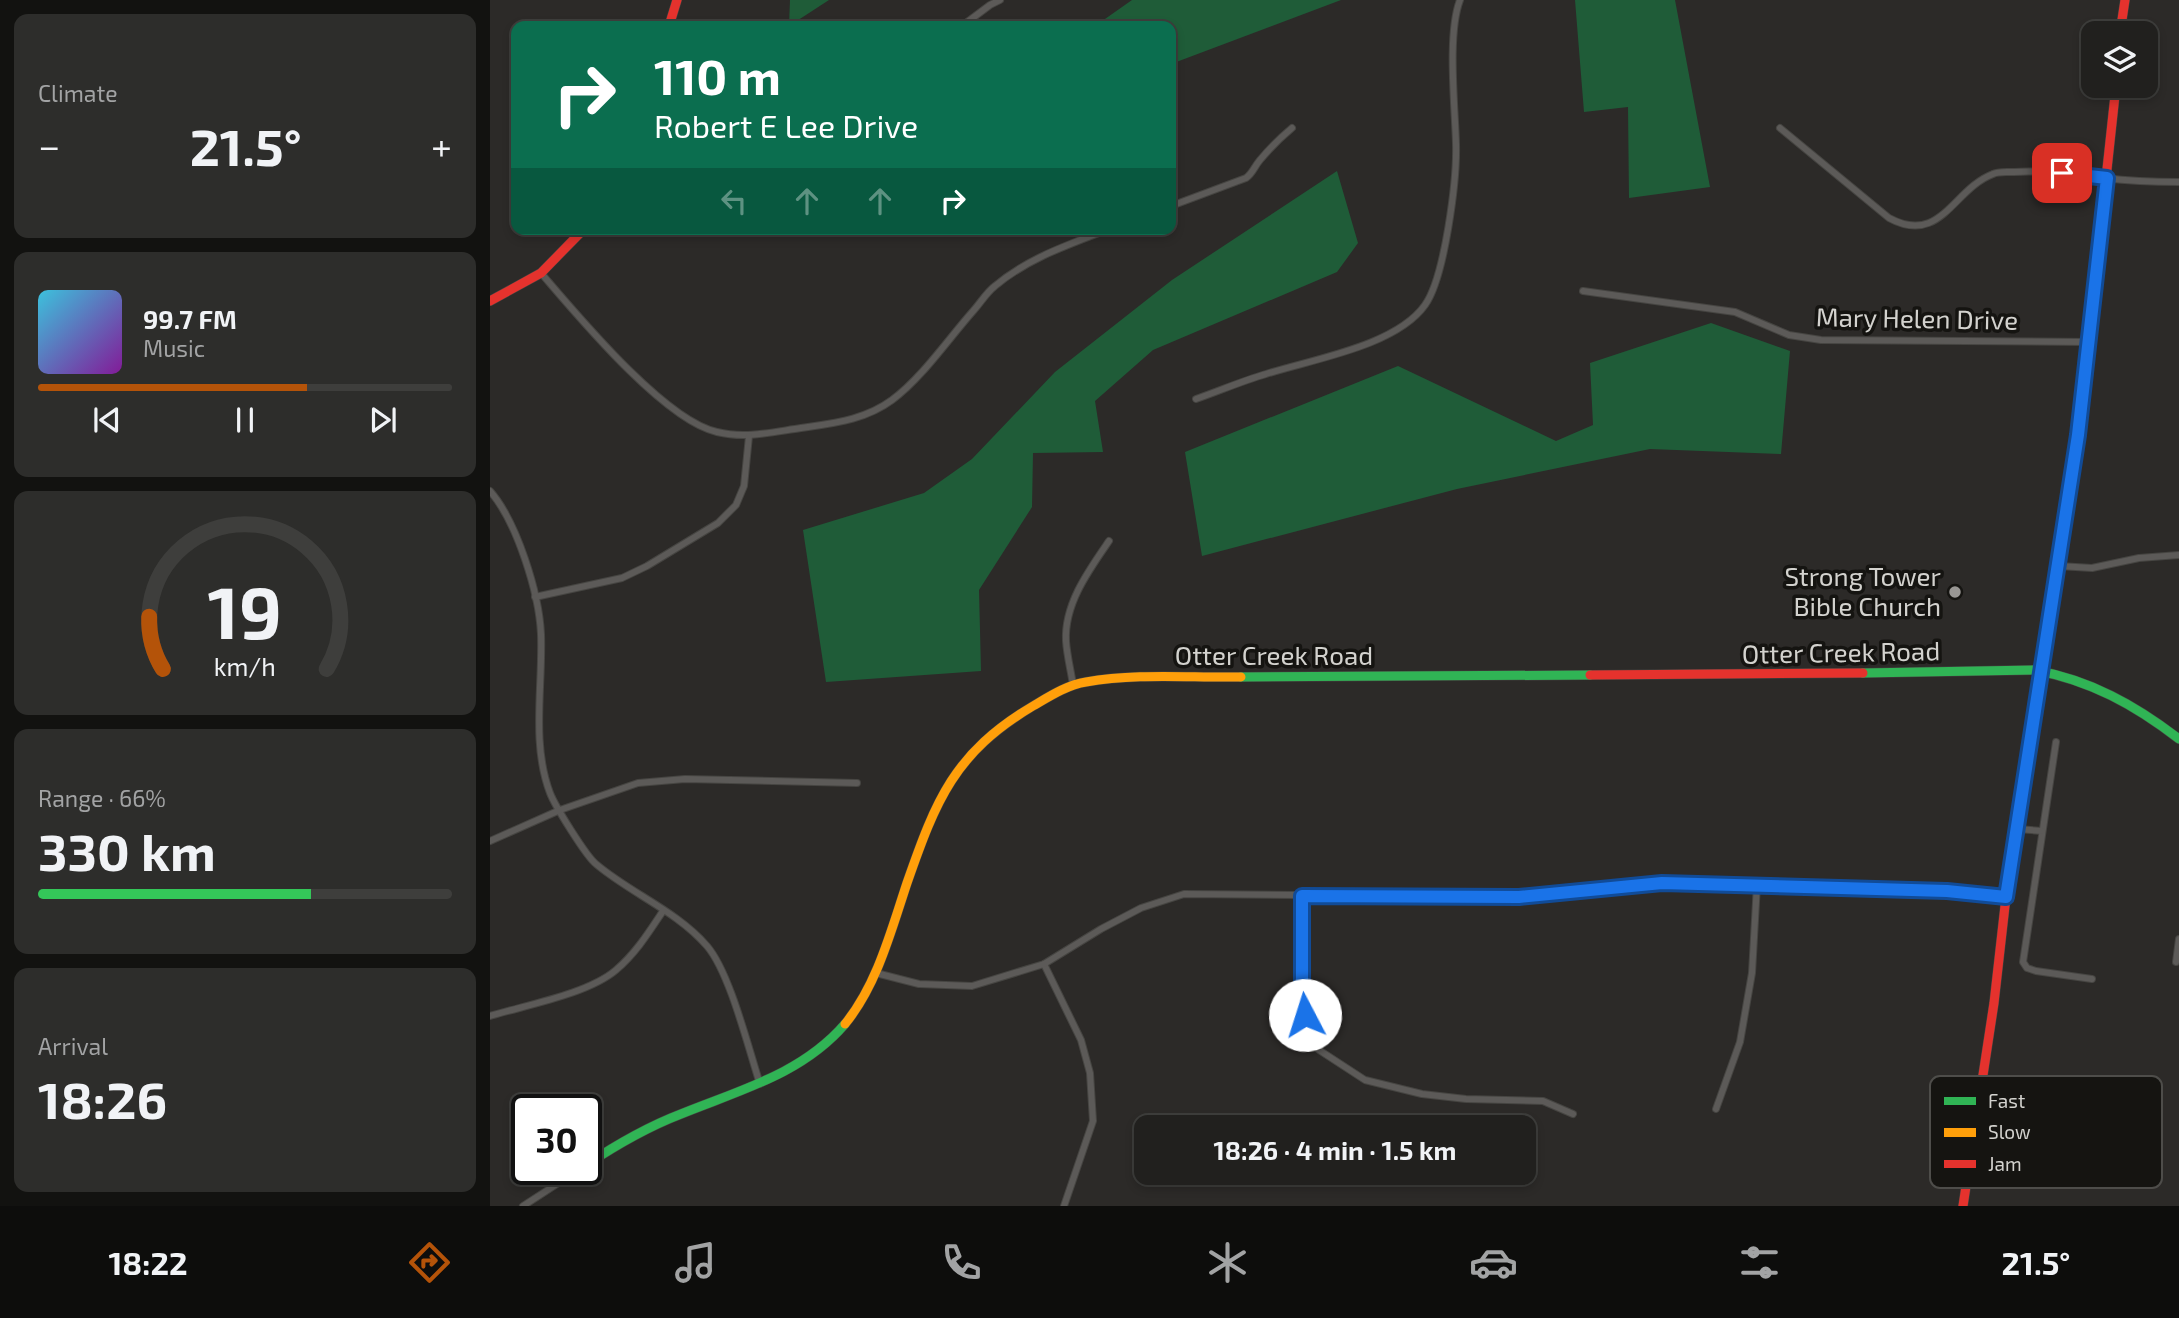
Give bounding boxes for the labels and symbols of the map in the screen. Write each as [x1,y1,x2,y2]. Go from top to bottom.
pin [2032,143,2092,203]
street label: Mary Helen Drive [1816,300,2018,335]
place label: Strong Tower Bible Church [1784,560,1941,621]
marker: Strong Tower Bible Church [1947,584,1963,600]
street label: Otter Creek Road [1742,634,1940,669]
street label: Otter Creek Road [1175,639,1373,670]
position arrow [1268,978,1342,1052]
legend [1930,1076,2162,1188]
text: Fast [1988,1089,2025,1112]
speed limit sign: 30 [511,1094,602,1185]
text: Slow [1988,1120,2031,1143]
text: Jam [1988,1152,2022,1175]

